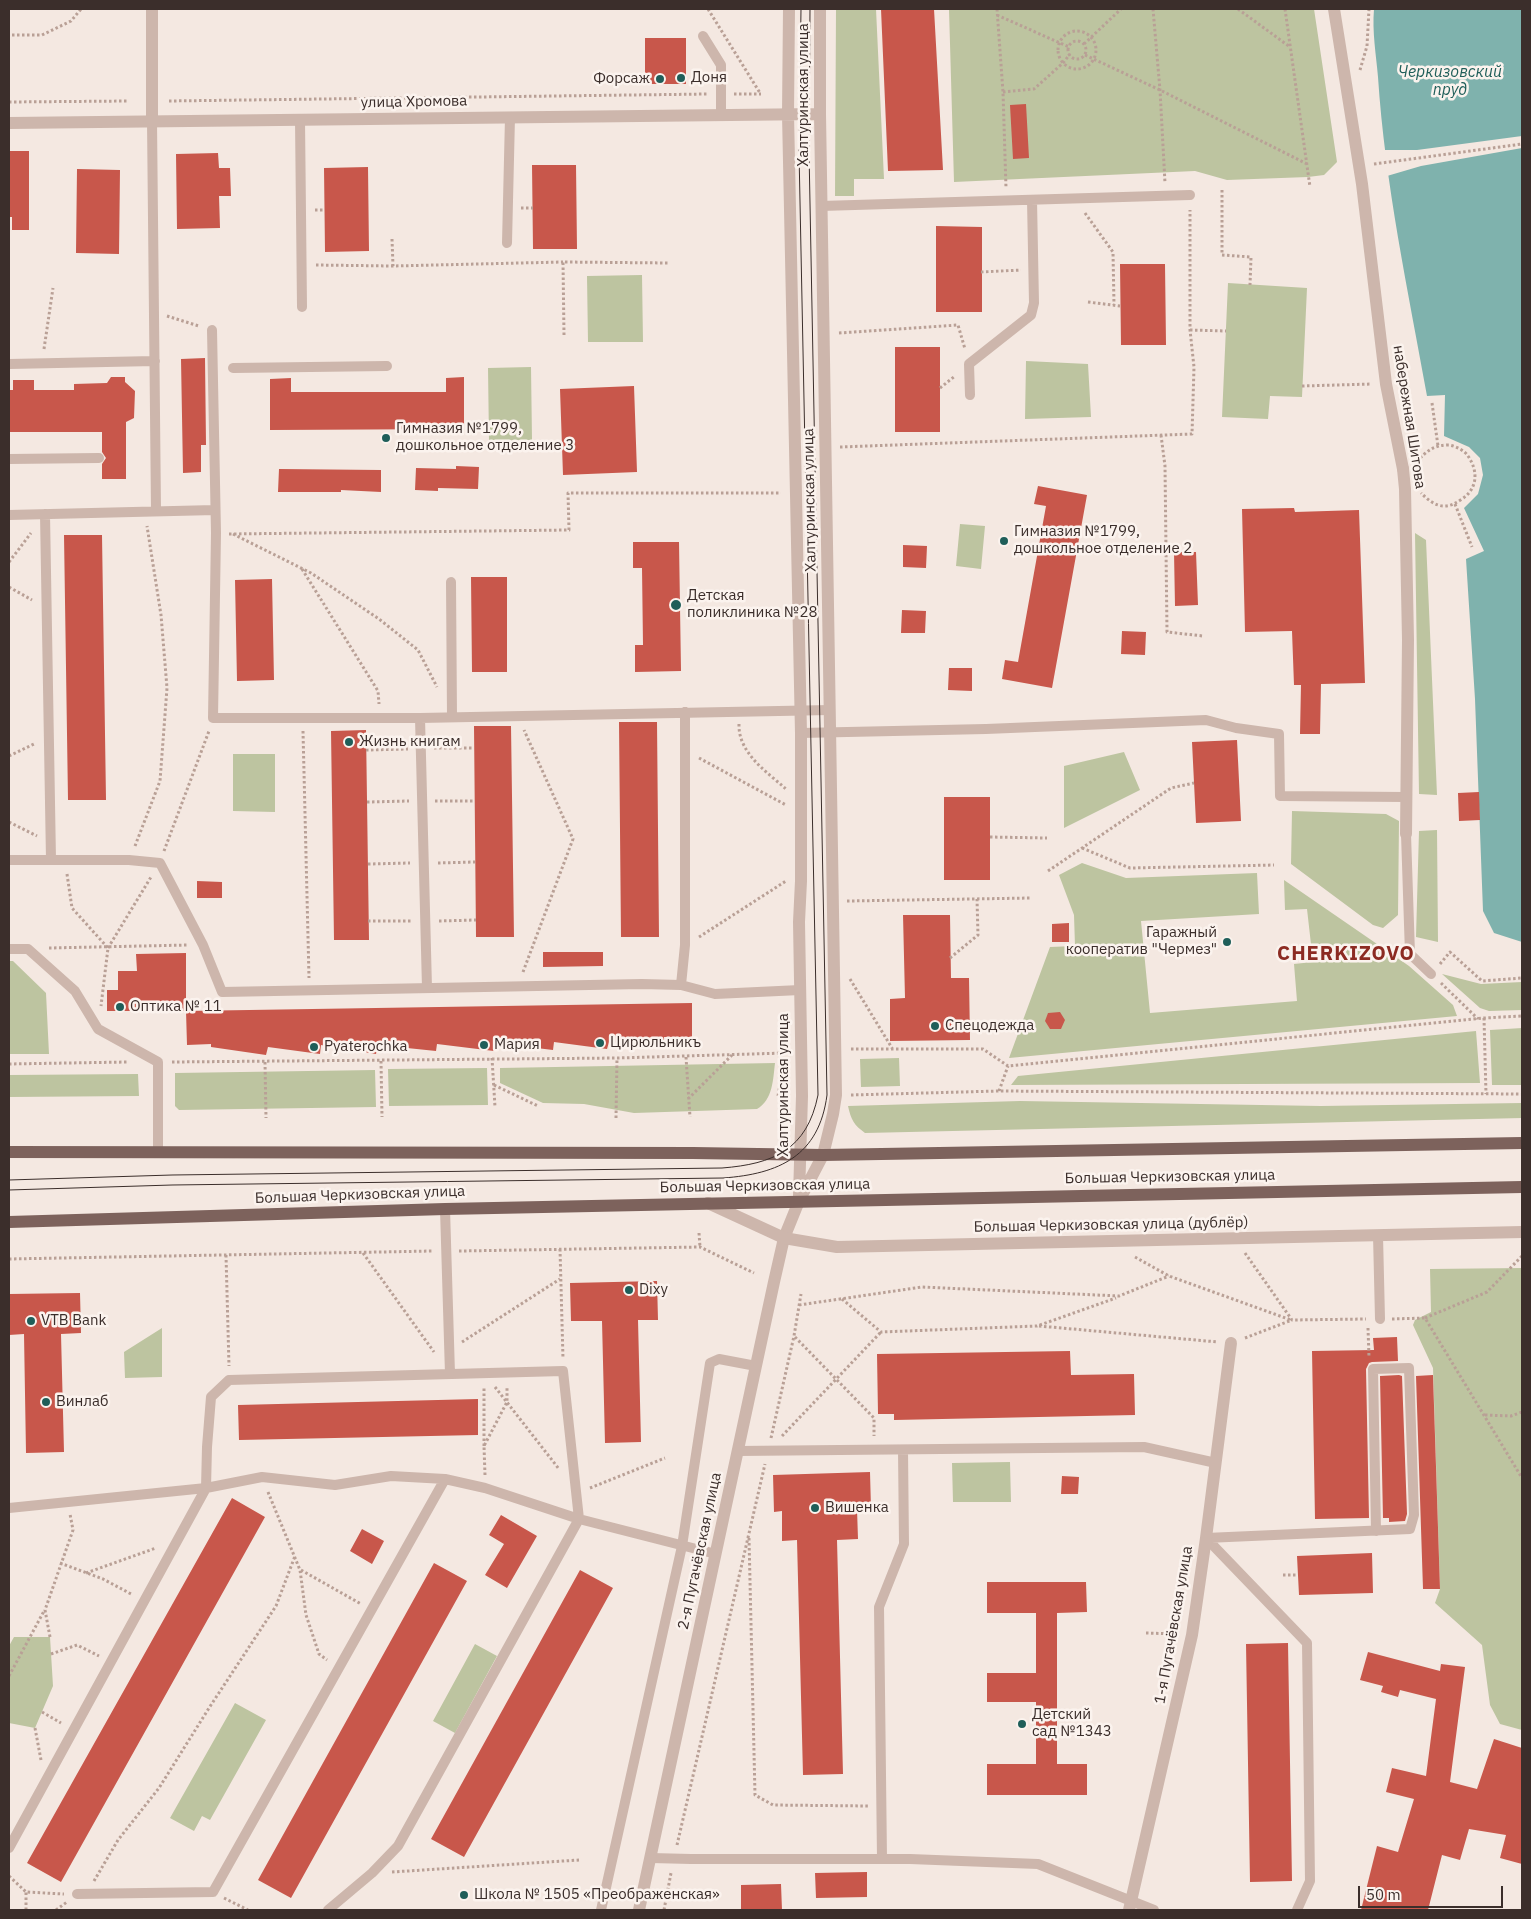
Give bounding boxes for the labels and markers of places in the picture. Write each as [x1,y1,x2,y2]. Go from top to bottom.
place label: Доня [691,69,727,87]
place label: Форсаж [593,70,650,88]
marker: Доня [675,72,687,84]
marker: Форсаж [654,73,666,85]
place label: Гимназия №1799, дошкольное отделение 3 [396,420,574,455]
marker: Гимназия №1799, дошкольное отделение 3 [380,432,392,444]
place label: Гимназия №1799, дошкольное отделение 2 [1014,523,1192,558]
marker: Гимназия №1799, дошкольное отделение 2 [998,535,1010,547]
place label: Детская поликлиника №28 [687,587,817,622]
marker: Детская поликлиника №28 [669,598,683,612]
place label: Жизнь книгам [359,733,461,751]
marker: Жизнь книгам [343,736,355,748]
place label: Гаражный кооператив "Чермез" [1066,924,1217,959]
marker: Гаражный кооператив "Чермез" [1221,936,1233,948]
place label: Оптика № 11 [130,998,222,1016]
marker: Оптика № 11 [114,1001,126,1013]
place label: Спецодежда [945,1017,1034,1035]
marker: Спецодежда [929,1020,941,1032]
place label: Цирюльникъ [610,1034,701,1052]
place label: Мария [494,1036,540,1054]
marker: Цирюльникъ [594,1037,606,1049]
place label: Pyaterochka [324,1038,408,1056]
marker: Мария [478,1039,490,1051]
marker: Pyaterochka [308,1041,320,1053]
place label: Dixy [639,1281,668,1299]
marker: Dixy [623,1284,635,1296]
place label: VTB Bank [41,1312,106,1330]
marker: VTB Bank [25,1315,37,1327]
place label: Винлаб [56,1393,108,1411]
marker: Винлаб [40,1396,52,1408]
place label: Вишенка [825,1499,889,1517]
marker: Вишенка [809,1502,821,1514]
place label: Детский сад №1343 [1032,1706,1112,1741]
marker: Детский сад №1343 [1016,1718,1028,1730]
place label: Школа № 1505 «Преображенская» [474,1886,720,1904]
marker: Школа № 1505 «Преображенская» [458,1889,470,1901]

